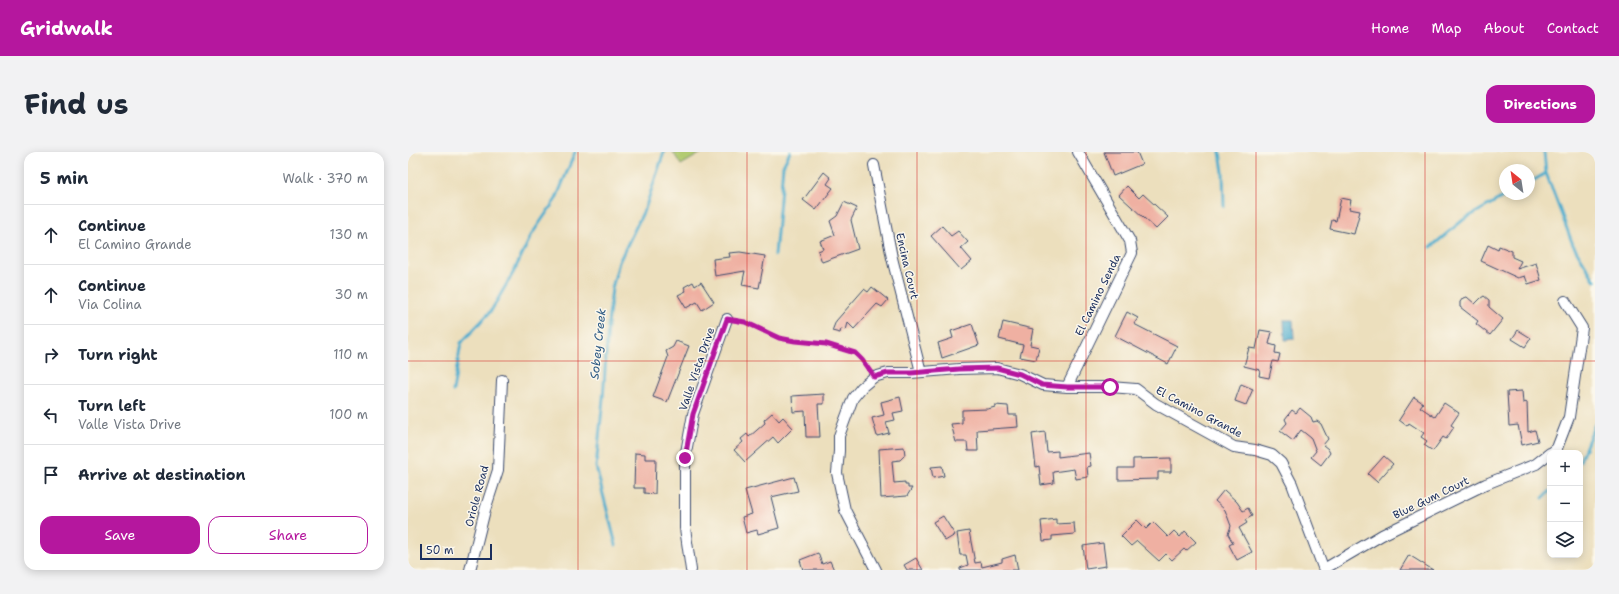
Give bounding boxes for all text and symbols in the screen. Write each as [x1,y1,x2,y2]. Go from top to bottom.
text: Gridwalk [20,16,113,41]
text: Home [1371,19,1410,37]
text: Map [1432,19,1462,37]
text: About [1484,19,1525,37]
text: Contact [1547,19,1599,37]
text: Find us [24,85,129,123]
button: Directions [1486,85,1595,123]
north arrow [1499,164,1535,200]
text: 5 min [40,167,88,189]
text: Walk · 370 m [283,170,368,187]
text: Continue [78,216,146,236]
icon: ahead [40,224,62,246]
text: 130 m [330,226,368,243]
street label: Encina Court [892,231,922,301]
text: El Camino Grande [78,236,192,253]
street label: El Camino Senda [1072,251,1124,338]
text: Continue [78,276,146,296]
icon: ahead [40,284,62,306]
text: 30 m [334,286,368,303]
text: Via Colina [78,296,142,313]
water label: Sobey Creek [586,308,610,380]
street label: Valle Vista Drive [676,325,718,413]
icon: right [40,344,62,366]
text: Turn right [78,345,158,365]
text: 110 m [333,346,368,363]
route start [1101,378,1119,396]
street label: El Camino Grande [1153,383,1245,441]
text: Turn left [78,396,146,416]
icon: left [40,404,62,426]
text: 100 m [329,406,368,423]
text: Valle Vista Drive [78,416,181,433]
route end [676,449,694,467]
map controls [1547,450,1583,558]
button: + [1547,450,1583,486]
icon: arrive [40,464,62,486]
street label: Oriole Road [462,464,492,528]
text: Arrive at destination [78,465,246,485]
street label: Blue Gum Court [1390,473,1472,523]
button: − [1547,486,1583,522]
button: Save [40,516,200,554]
button: Share [208,516,368,554]
button: layers [1547,522,1583,558]
scale bar [420,542,492,561]
text: 50 m [426,543,454,558]

